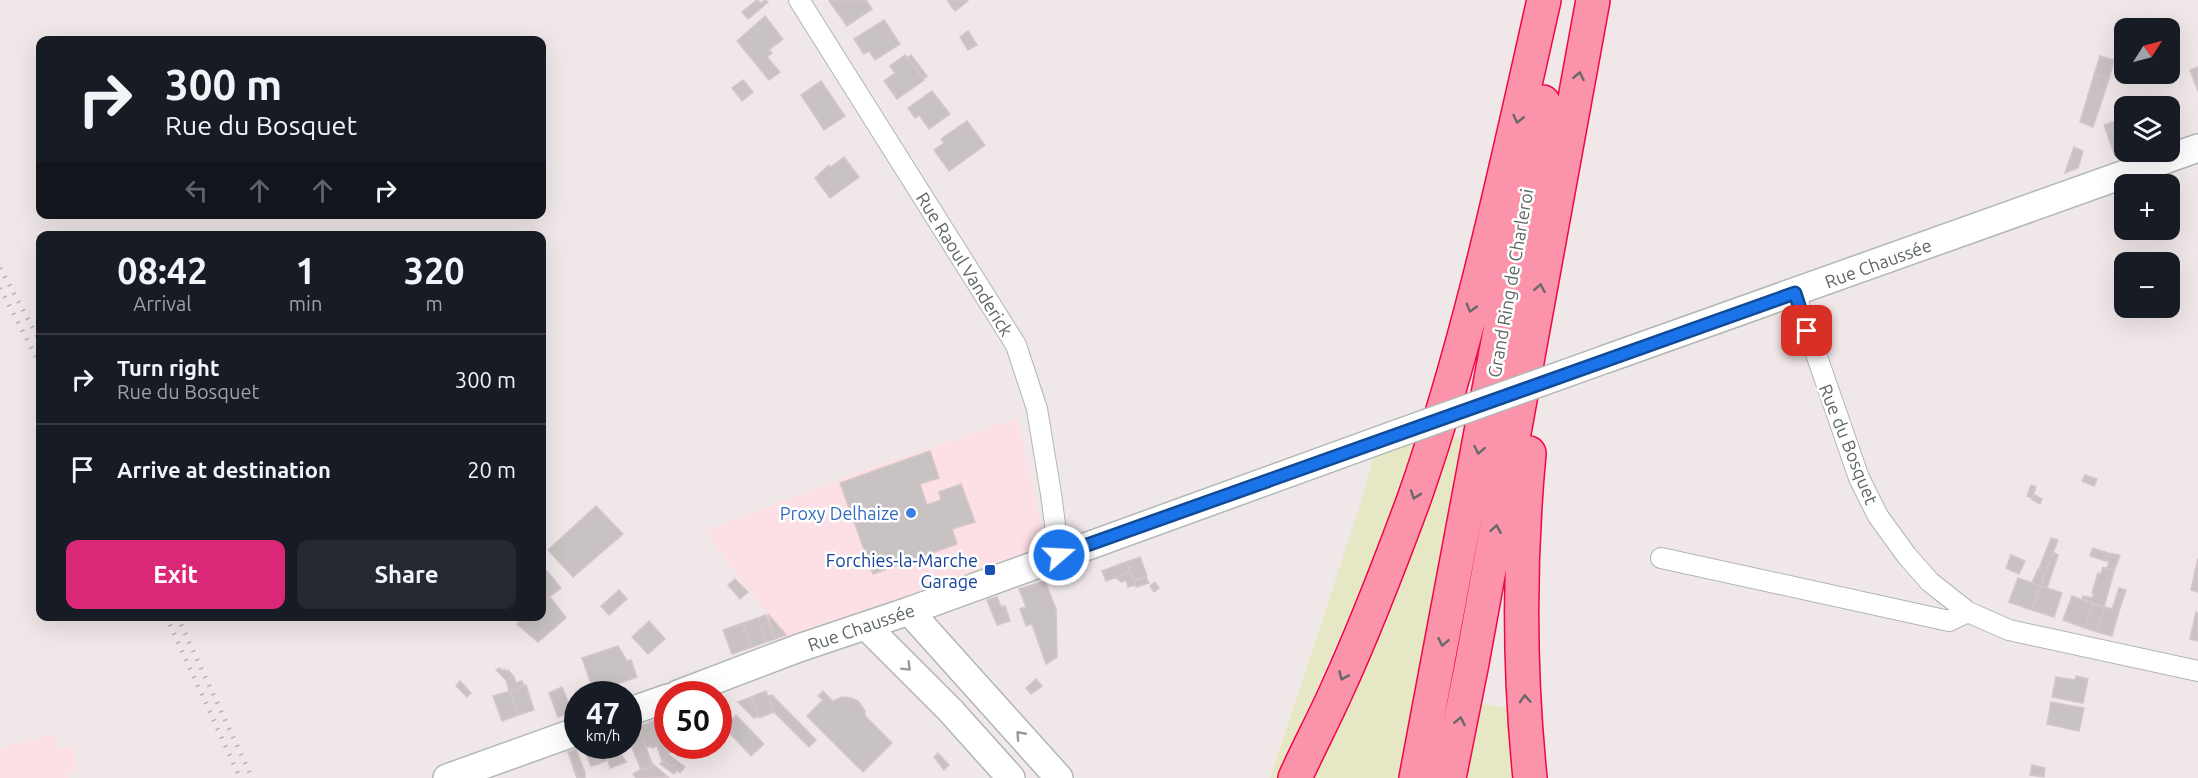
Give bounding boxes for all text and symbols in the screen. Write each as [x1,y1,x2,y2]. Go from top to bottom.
north arrow [2114,18,2180,84]
map controls [2114,18,2180,318]
icon: right [66,60,144,138]
text: 300 m [165,61,282,108]
one-way arrow [1572,71,1585,81]
button: layers [2114,96,2180,162]
text: Rue du Bosquet [165,110,357,140]
one-way arrow [1512,113,1525,123]
icon: left [180,174,213,207]
icon: ahead [243,174,276,207]
icon: ahead [306,174,339,207]
icon: right [369,174,402,207]
button: + [2114,174,2180,240]
street label: Grand Ring de Charleroi [1484,187,1536,379]
street label: Rue Raoul Vanderick [913,189,1017,339]
street label: Rue Chaussée [1822,234,1934,292]
text: 08:42 [117,250,207,291]
text: 1 [295,250,316,291]
text: 320 [404,250,465,291]
button: − [2114,252,2180,318]
one-way arrow [1533,283,1545,293]
text: Arrival [133,292,192,315]
text: min [289,292,322,315]
text: m [426,292,443,315]
one-way arrow [1465,303,1478,313]
pin [1781,305,1832,356]
icon: arrive [1790,314,1823,347]
text: Turn right [117,355,219,380]
icon: right [66,363,99,396]
text: 300 m [455,367,516,392]
text: Rue du Bosquet [117,380,259,403]
street label: Rue du Bosquet [1816,381,1882,507]
one-way arrow [1473,445,1486,455]
icon: arrive [66,453,99,486]
text: Arrive at destination [117,457,331,482]
text: 20 m [467,457,516,482]
one-way arrow [1410,489,1422,500]
place label: Proxy Delhaize [780,503,899,523]
marker: Proxy Delhaize [904,506,918,520]
position arrow [1027,523,1091,587]
one-way arrow [1489,524,1502,534]
button: Exit [66,540,285,609]
button: Share [297,540,516,609]
place label: Forchies-la-Marche Garage [826,550,978,591]
marker: Forchies-la-Marche Garage [983,563,997,577]
street label: Rue Chaussée [805,599,917,655]
one-way arrow [1437,636,1450,646]
one-way arrow [900,660,911,671]
one-way arrow [1339,669,1351,680]
speed limit sign: 50 [654,681,732,759]
one-way arrow [1518,694,1531,703]
text: 47 [586,696,620,730]
one-way arrow [1453,716,1466,726]
text: km/h [586,727,620,744]
one-way arrow [1016,731,1027,741]

